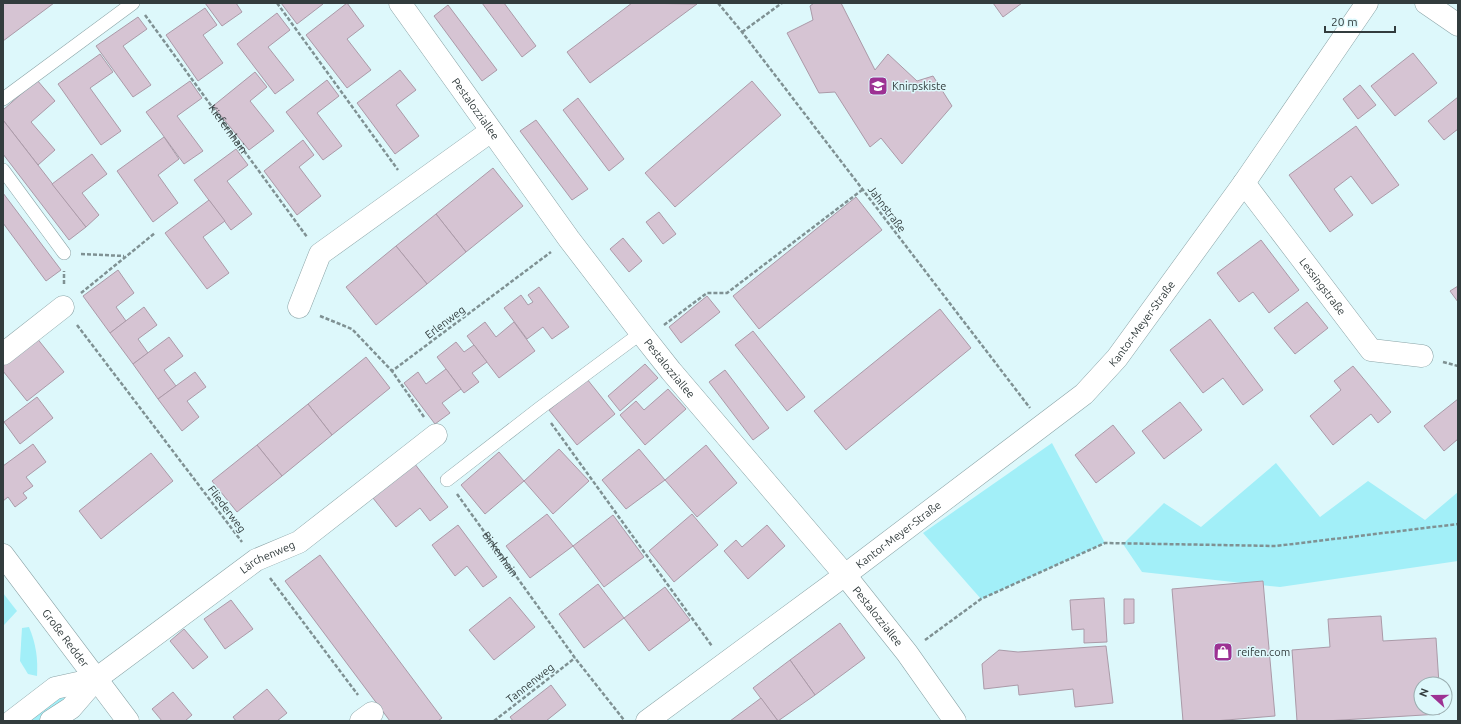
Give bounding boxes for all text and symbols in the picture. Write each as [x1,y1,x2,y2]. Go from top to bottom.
scale bar [1325,8,1395,34]
text: 20 m [1331,15,1358,28]
school or university icon: Knirpskiste [867,75,889,97]
street label: Pestalozziallee [450,76,502,142]
place label: Knirpskiste [892,80,946,92]
street label: Kiefernhain [206,102,250,156]
street label: Jahnstraße [866,183,908,235]
street label: Lessingstraße [1297,256,1348,317]
street label: Kantor-Meyer-Straße [1106,278,1177,369]
street label: Erlenweg [423,303,467,341]
street label: Pestalozziallee [642,336,697,400]
street label: Fliederweg [206,483,248,535]
street label: Kantor-Meyer-Straße [854,499,943,571]
street label: Birkenhain [480,529,520,579]
street label: Lärchenweg [237,538,297,576]
street label: Pestalozziallee [850,584,905,649]
street label: Große Redder [40,607,92,670]
shop icon: reifen.com [1212,641,1234,663]
place label: reifen.com [1237,646,1290,658]
street label: Tannenweg [504,661,556,705]
north arrow [1413,676,1453,716]
text: N [1417,686,1431,698]

